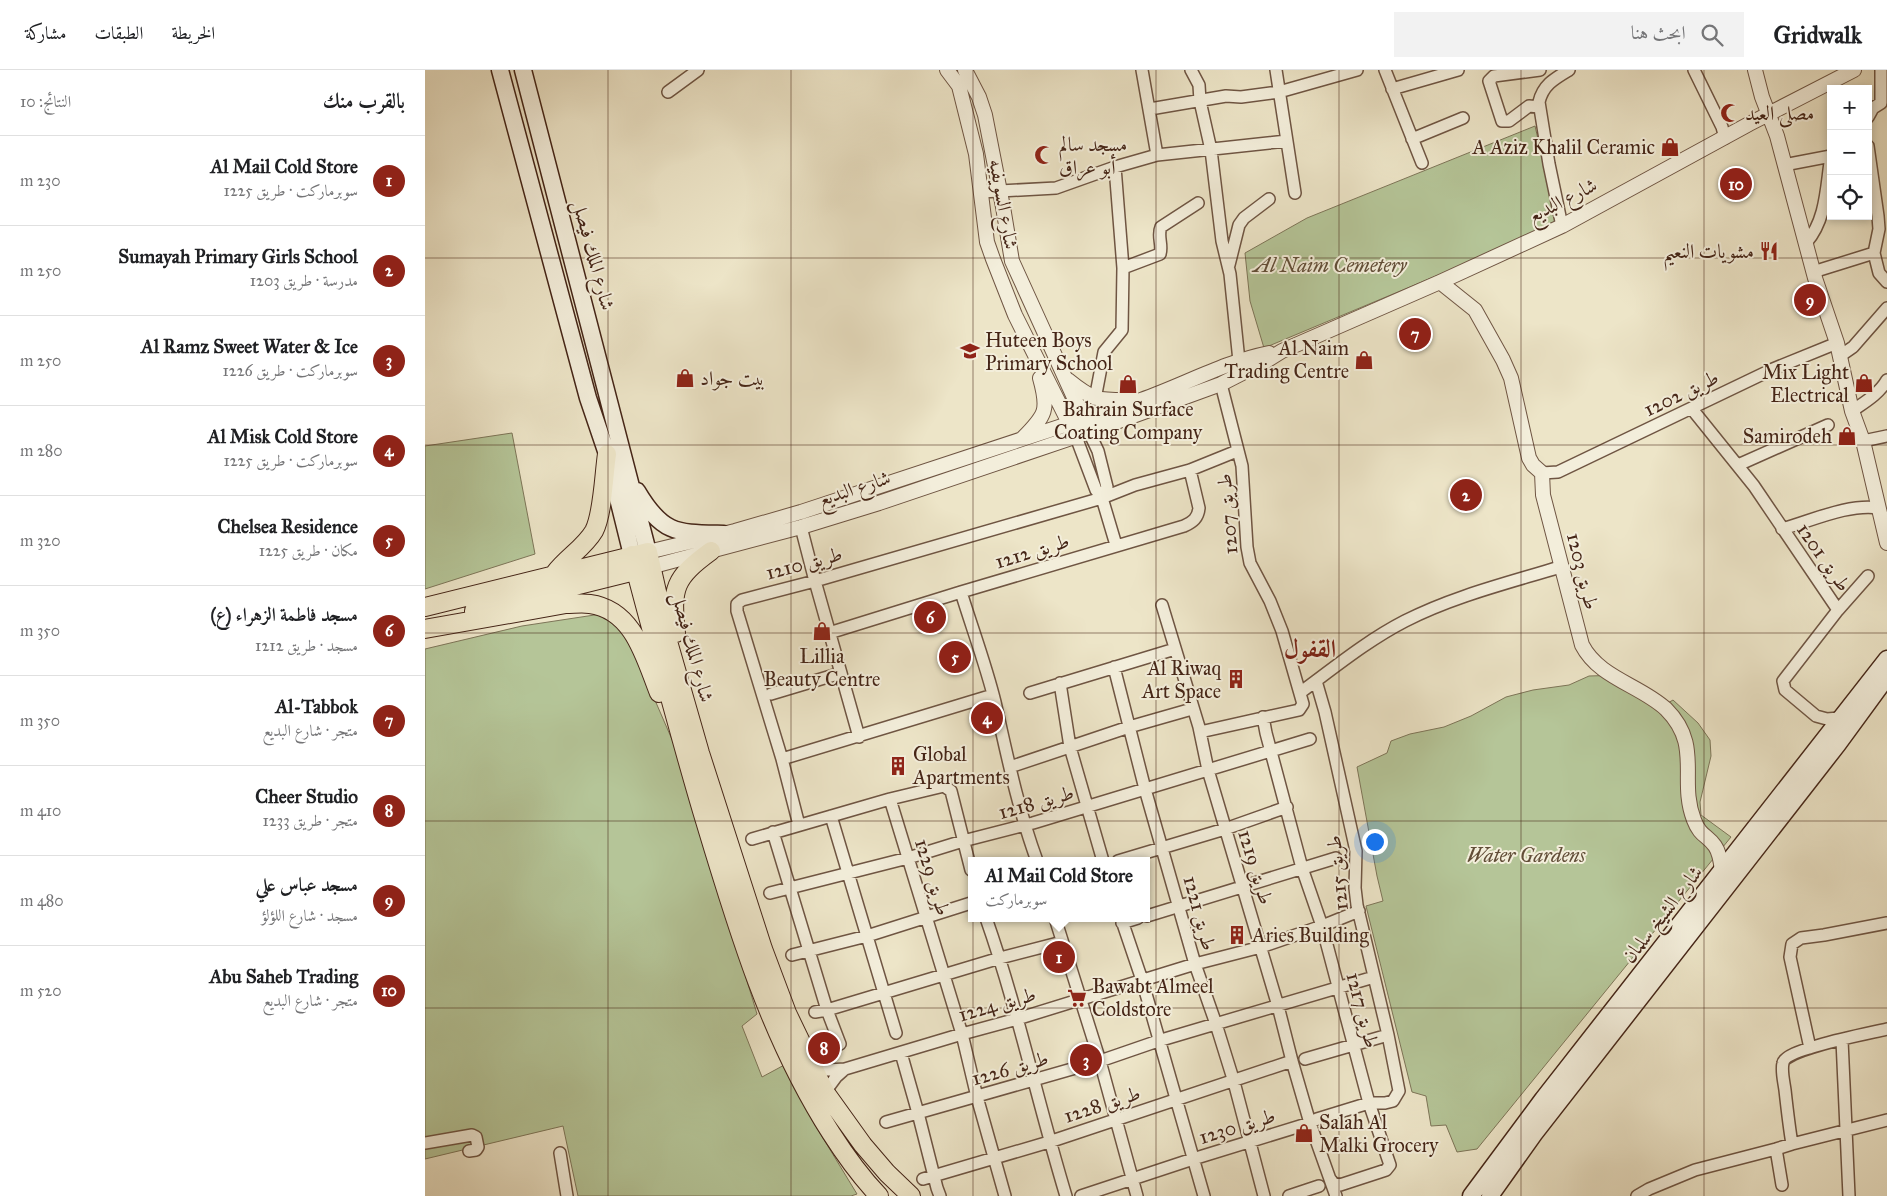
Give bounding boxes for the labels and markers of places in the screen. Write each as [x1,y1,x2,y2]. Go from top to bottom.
place label: مصلى العيد [1745,101,1814,128]
mosque icon: مصلى العيد [1719,102,1741,124]
place label: مسجد سالم أبو عراق [1059,132,1127,181]
place label: A Aziz Khalil Ceramic [1472,135,1655,159]
shop icon: A Aziz Khalil Ceramic [1659,136,1681,158]
mosque icon: مسجد سالم أبو عراق [1033,144,1055,166]
pin: 10 [1720,165,1752,203]
place label: مشويات النعيم [1663,239,1754,271]
restaurant icon: مشويات النعيم [1758,240,1780,262]
pin: 9 [1794,281,1826,319]
pin: 7 [1399,315,1431,353]
place label: Huteen Boys Primary School [985,328,1113,375]
place label: Al Naim Trading Centre [1224,336,1349,384]
school or university icon: Huteen Boys Primary School [959,340,981,362]
shop icon: Al Naim Trading Centre [1353,349,1375,371]
place label: Mix Light Electrical [1762,360,1850,407]
place label: بيت جواد [700,366,765,391]
shop icon: بيت جواد [674,367,696,389]
shop icon: Mix Light Electrical [1853,372,1875,394]
shop icon: Bahrain Surface Coating Company [1117,373,1139,395]
place label: Bahrain Surface Coating Company [1054,397,1203,445]
place label: Samirodeh [1743,424,1832,448]
shop icon: Samirodeh [1836,425,1858,447]
pin: 2 [1450,476,1482,514]
pin: 6 [914,598,946,636]
shop icon: Lillia Beauty Centre [811,620,833,642]
pin: 5 [939,638,971,676]
place label: Lillia Beauty Centre [764,644,880,691]
place label: Al Riwaq Art Space [1141,656,1221,703]
building icon: Al Riwaq Art Space [1225,668,1247,690]
pin: 4 [971,699,1003,737]
place label: Global Apartments [912,742,1010,789]
building icon: Global Apartments [887,755,909,777]
place label: Aries Building [1251,923,1369,948]
building icon: Aries Building [1226,924,1248,946]
pin: 1 [1043,938,1075,976]
place label: Bawabt Almeel Coldstore [1092,974,1214,1021]
supermarket icon: Bawabt Almeel Coldstore [1066,987,1088,1009]
pin: 8 [808,1029,840,1067]
pin: 3 [1070,1041,1102,1079]
place label: Salah Al Malki Grocery [1319,1110,1439,1157]
shop icon: Salah Al Malki Grocery [1293,1122,1315,1144]

